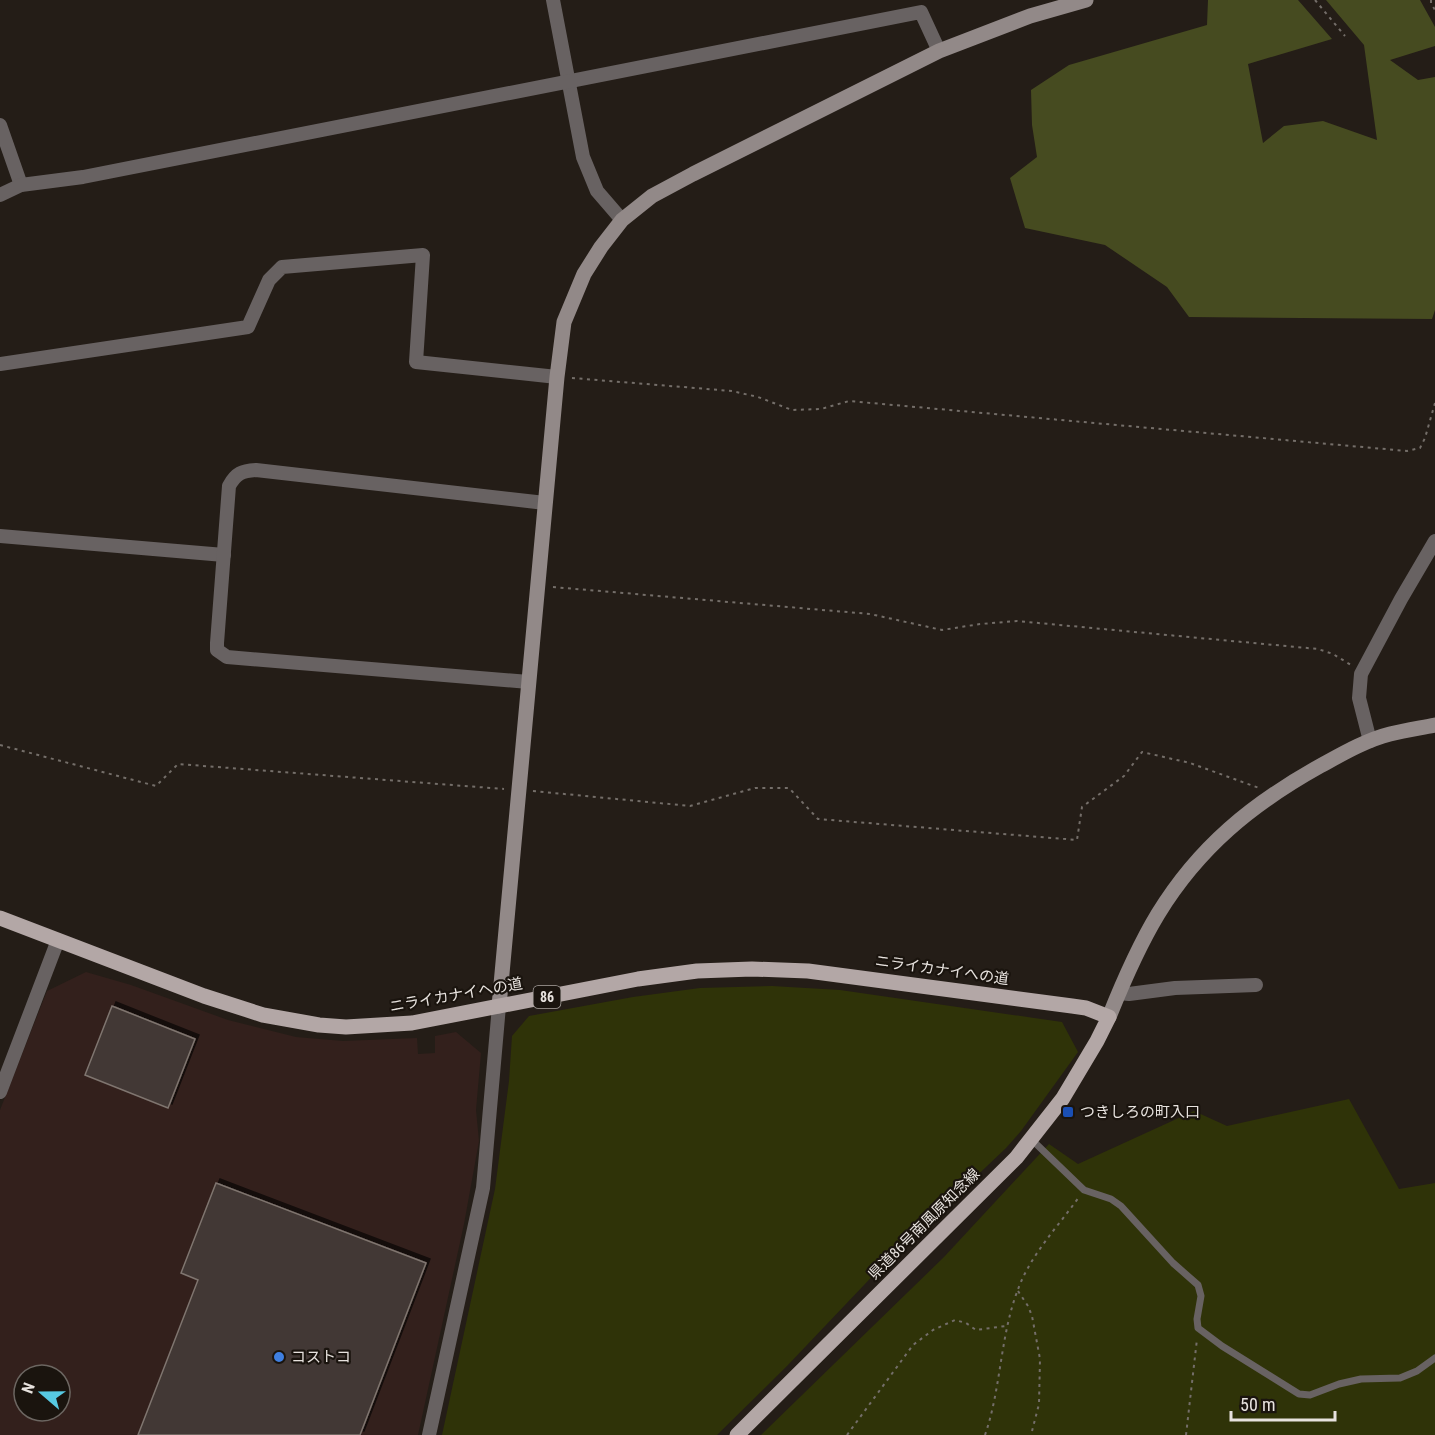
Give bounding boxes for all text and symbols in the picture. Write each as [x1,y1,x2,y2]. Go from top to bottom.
street label: ニライカナイへの道 [874,952,1010,988]
street label: ニライカナイへの道 [388,974,524,1016]
road number: 86 [534,986,560,1008]
place label: つきしろの町入口 [1080,1103,1200,1121]
marker: つきしろの町入口 [1061,1105,1075,1119]
street label: 県道86号南風原知念線 [865,1165,983,1283]
place label: コストコ [291,1348,351,1366]
marker: コストコ [272,1350,286,1364]
north arrow [12,1363,72,1423]
text: N [18,1380,39,1396]
scale bar [1231,1384,1334,1422]
text: 50 m [1240,1394,1275,1415]

